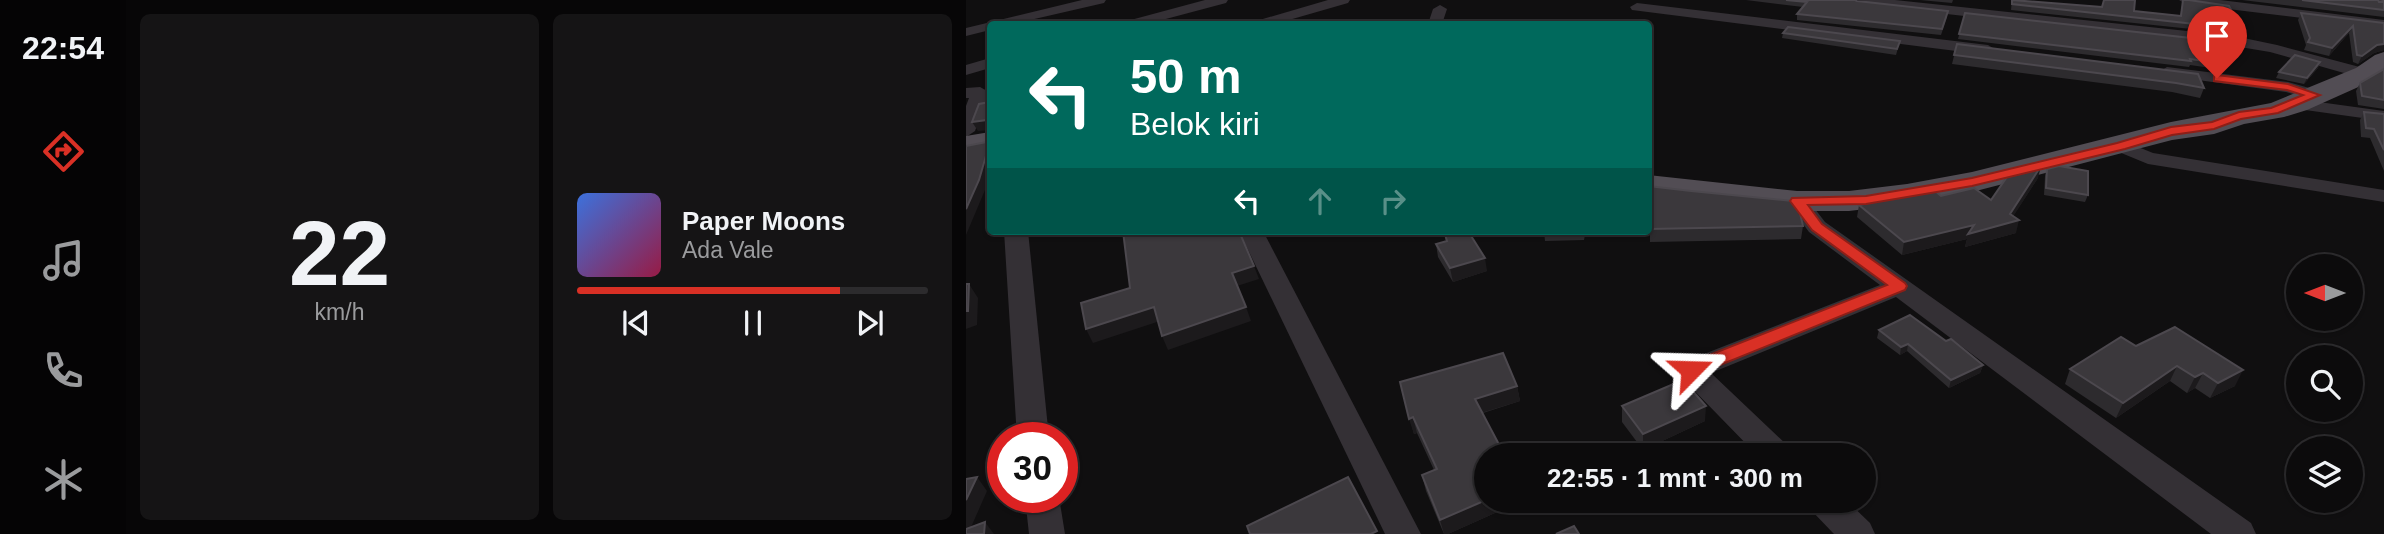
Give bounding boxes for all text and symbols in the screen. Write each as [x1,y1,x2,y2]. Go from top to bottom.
pin [2187,6,2247,78]
icon: arrive [2198,17,2236,55]
text: 22:54 [22,30,104,66]
icon: left [1015,49,1106,140]
text: 50 m [1130,49,1242,103]
text: Belok kiri [1130,106,1260,142]
icon: directions [39,127,88,176]
icon: left [1228,182,1266,220]
icon: ahead [1301,182,1339,220]
icon: right [1374,182,1412,220]
text: 22 [289,203,390,304]
text: Paper Moons [682,206,845,236]
icon: music [39,236,88,285]
text: Ada Vale [682,237,774,263]
north arrow [2286,254,2362,331]
map controls [2286,254,2363,513]
text: km/h [315,299,364,325]
icon: previous [617,304,655,342]
icon: pause [734,304,772,342]
icon: next [851,304,889,342]
position arrow [1654,333,1728,407]
button: search [2286,345,2363,422]
icon: phone [39,346,88,395]
speed limit sign: 30 [987,422,1078,513]
button: layers [2286,436,2363,513]
icon: climate [39,455,88,504]
text: 22:55 · 1 mnt · 300 m [1547,463,1803,493]

